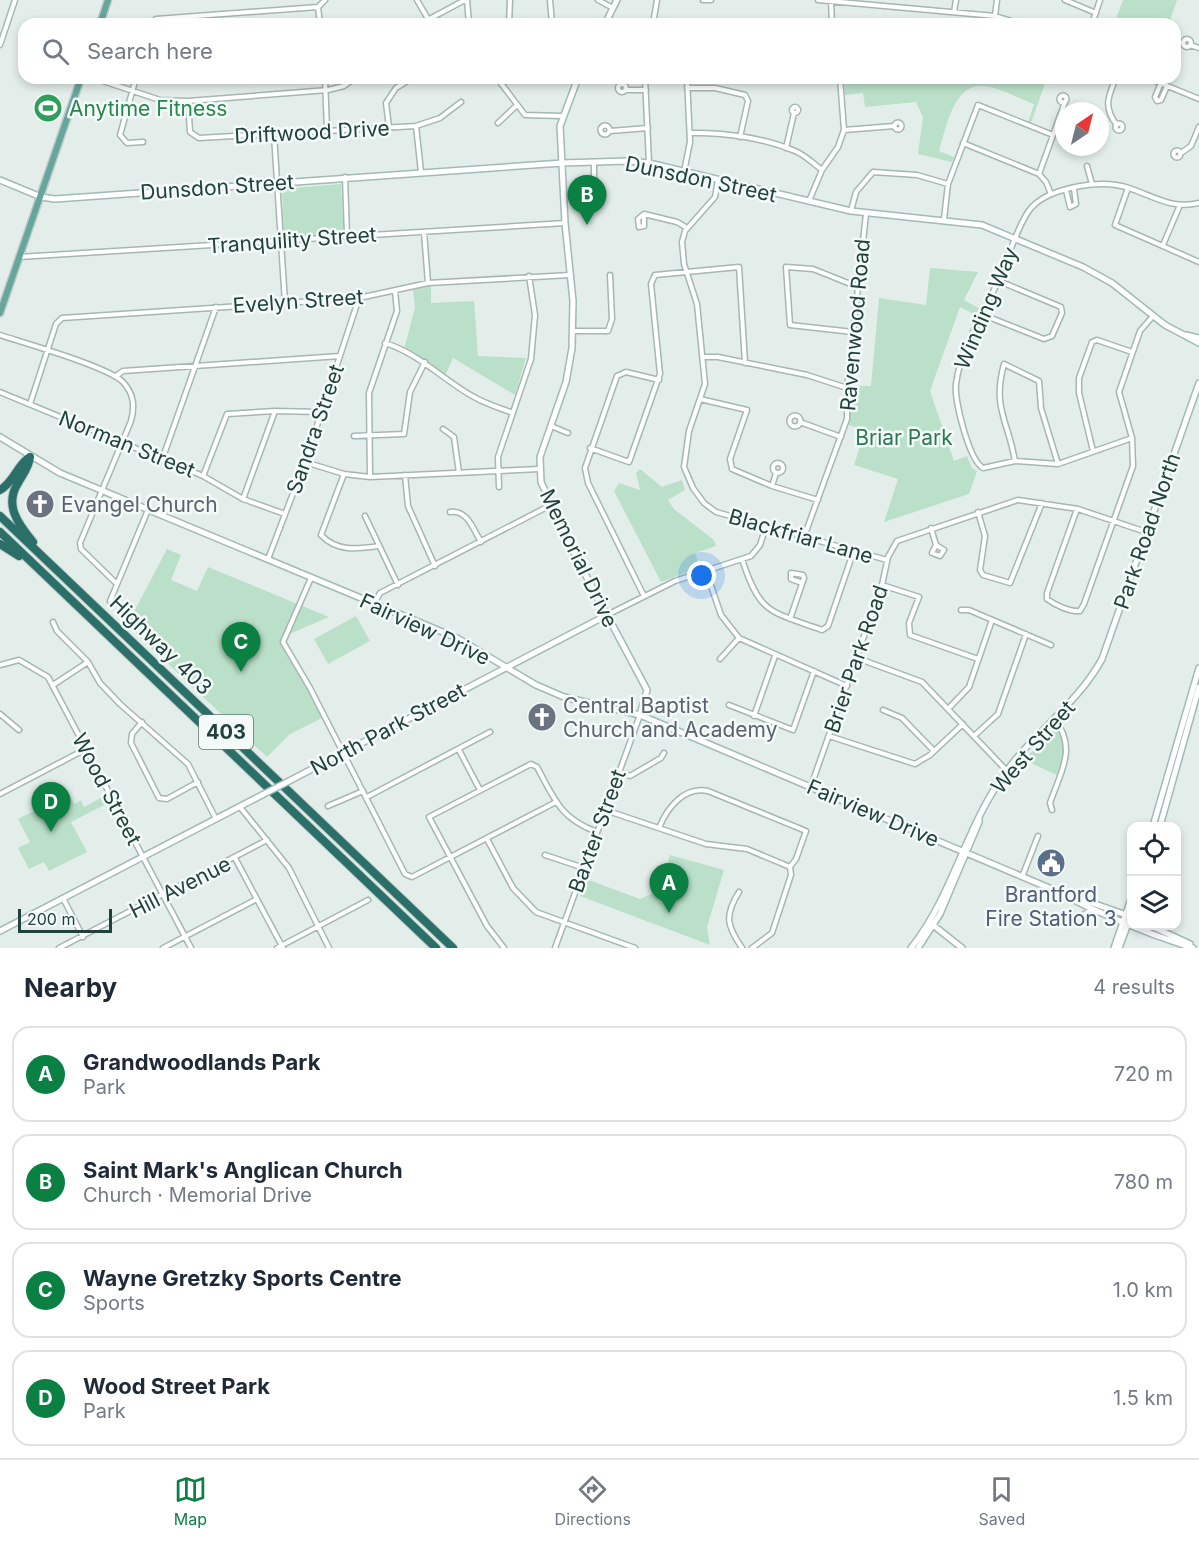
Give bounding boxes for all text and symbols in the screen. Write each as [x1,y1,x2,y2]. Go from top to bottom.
search box [18,18,1181,84]
icon: search [39,35,72,68]
text: Search here [87,38,213,64]
sports icon: Anytime Fitness [32,92,64,124]
place label: Anytime Fitness [69,96,227,121]
north arrow [1055,102,1109,156]
street label: Driftwood Drive [234,115,390,149]
street label: Dunsdon Street [623,151,779,207]
street label: Dunsdon Street [139,169,295,205]
pin: B [568,176,606,225]
street label: Tranquility Street [207,222,377,258]
street label: Ravenwood Road [835,238,875,412]
street label: Winding Way [949,243,1023,373]
street label: Evelyn Street [232,284,364,318]
street label: Sandra Street [281,361,349,497]
street label: Norman Street [55,405,199,483]
park label: Briar Park [855,425,953,450]
street label: Park Road North [1109,450,1185,612]
street label: Memorial Drive [535,485,623,631]
church icon: Evangel Church [24,488,56,520]
place label: Evangel Church [61,492,218,517]
street label: Blackfriar Lane [726,503,876,569]
your location [687,561,716,590]
street label: Brier Park Road [819,582,893,736]
street label: Fairview Drive [356,588,494,670]
street label: Highway 403 [105,590,217,700]
pin: C [222,622,260,672]
street label: North Park Street [306,678,470,780]
place label: Central Baptist Church and Academy [563,693,778,742]
street label: West Street [986,695,1080,799]
church icon: Central Baptist Church and Academy [526,701,558,733]
road number: 403 [199,715,253,749]
street label: Wood Street [67,729,147,849]
street label: Baxter Street [563,766,631,896]
street label: Fairview Drive [803,774,943,852]
pin: D [32,782,70,832]
map controls [1127,822,1181,930]
button: locate [1127,822,1181,876]
public building icon: Brantford Fire Station 3 [1035,847,1067,879]
street label: Hill Avenue [125,851,235,923]
pin: A [650,864,688,913]
button: layers [1127,876,1181,930]
place label: Brantford Fire Station 3 [985,882,1117,931]
scale bar [18,906,112,934]
text: 200 m [27,909,75,929]
text: Nearby [24,972,117,1003]
text: 4 results [1093,975,1175,999]
text: Grandwoodlands Park [83,1049,320,1075]
text: A [38,1062,53,1086]
text: 720 m [1114,1062,1173,1086]
text: Park [83,1075,126,1099]
text: Saint Mark's Anglican Church [83,1157,403,1183]
text: B [39,1170,52,1194]
text: 780 m [1114,1170,1173,1194]
text: Church · Memorial Drive [83,1183,312,1207]
text: Wayne Gretzky Sports Centre [83,1265,402,1291]
text: C [38,1278,53,1302]
text: 1.0 km [1113,1278,1173,1302]
text: Sports [83,1291,145,1315]
text: Wood Street Park [83,1373,270,1399]
text: D [38,1386,53,1410]
text: 1.5 km [1113,1386,1173,1410]
text: Park [83,1399,126,1423]
tab: Map [174,1473,207,1529]
tab: Directions [555,1473,631,1529]
tab: Saved [978,1473,1025,1529]

